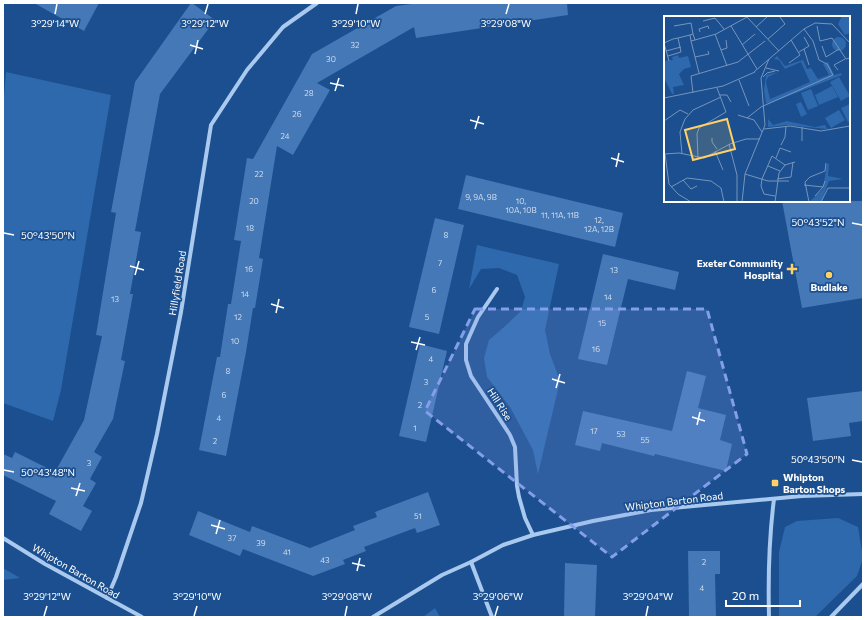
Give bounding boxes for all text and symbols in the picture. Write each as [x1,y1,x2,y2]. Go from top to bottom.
inset map [664,16,850,202]
text: 3°29'14"W [31,17,79,29]
text: 3°29'12"W [181,17,229,29]
text: 3°29'10"W [332,17,380,29]
text: 3°29'08"W [481,17,531,29]
house number: 32 [351,40,360,50]
house number: 30 [326,54,336,64]
house number: 28 [304,88,314,98]
house number: 26 [292,109,302,119]
house number: 24 [280,131,290,141]
house number: 22 [255,169,264,179]
house number: 9, 9A, 9B [465,192,497,202]
house number: 20 [249,196,259,206]
house number: 10, 10A, 10B [505,196,537,215]
house number: 11, 11A, 11B [541,210,579,220]
house number: 12, 12A, 12B [584,215,614,234]
text: 50°43'52"N [791,216,845,228]
house number: 18 [246,223,254,233]
text: 50°43'50"N [21,229,75,241]
house number: 8 [444,230,449,240]
street label: Hillyfield Road [166,249,188,316]
place label: Exeter Community Hospital [697,257,783,281]
house number: 7 [438,258,442,268]
marker: Exeter Community Hospital [786,263,798,275]
house number: 16 [245,264,253,274]
house number: 13 [610,265,618,275]
marker: Budlake [824,270,834,280]
place label: Budlake [811,281,847,293]
house number: 6 [432,285,437,295]
house number: 14 [241,289,249,299]
house number: 14 [604,292,612,302]
house number: 13 [111,294,119,304]
house number: 12 [234,312,242,322]
house number: 5 [425,312,430,322]
house number: 15 [598,318,606,328]
house number: 10 [231,336,239,346]
house number: 16 [592,344,600,354]
house number: 4 [429,354,434,364]
house number: 8 [226,366,231,376]
house number: 3 [424,377,429,387]
street label: Hill Rise [485,386,515,422]
house number: 6 [222,390,227,400]
house number: 2 [418,400,423,410]
house number: 4 [217,413,222,423]
house number: 1 [413,423,417,433]
house number: 17 [590,426,598,436]
house number: 53 [616,429,626,439]
house number: 55 [640,435,650,445]
house number: 2 [213,436,218,446]
text: 50°43'50"N [791,453,845,465]
house number: 3 [87,458,92,468]
text: 50°43'48"N [21,466,75,478]
place label: Whipton Barton Shops [783,471,845,495]
marker: Whipton Barton Shops [770,478,780,488]
street label: Whipton Barton Road [624,489,724,513]
house number: 51 [414,511,422,521]
house number: 37 [228,533,236,543]
house number: 39 [256,538,266,548]
street label: Whipton Barton Road [30,541,122,601]
house number: 41 [283,547,291,557]
house number: 43 [320,555,330,565]
house number: 2 [702,557,707,567]
scale bar [726,582,800,608]
house number: 4 [700,583,705,593]
text: 20 m [732,588,759,602]
text: 3°29'12"W [23,590,71,602]
text: 3°29'10"W [173,590,221,602]
text: 3°29'08"W [322,590,372,602]
text: 3°29'06"W [473,590,523,602]
text: 3°29'04"W [623,590,673,602]

